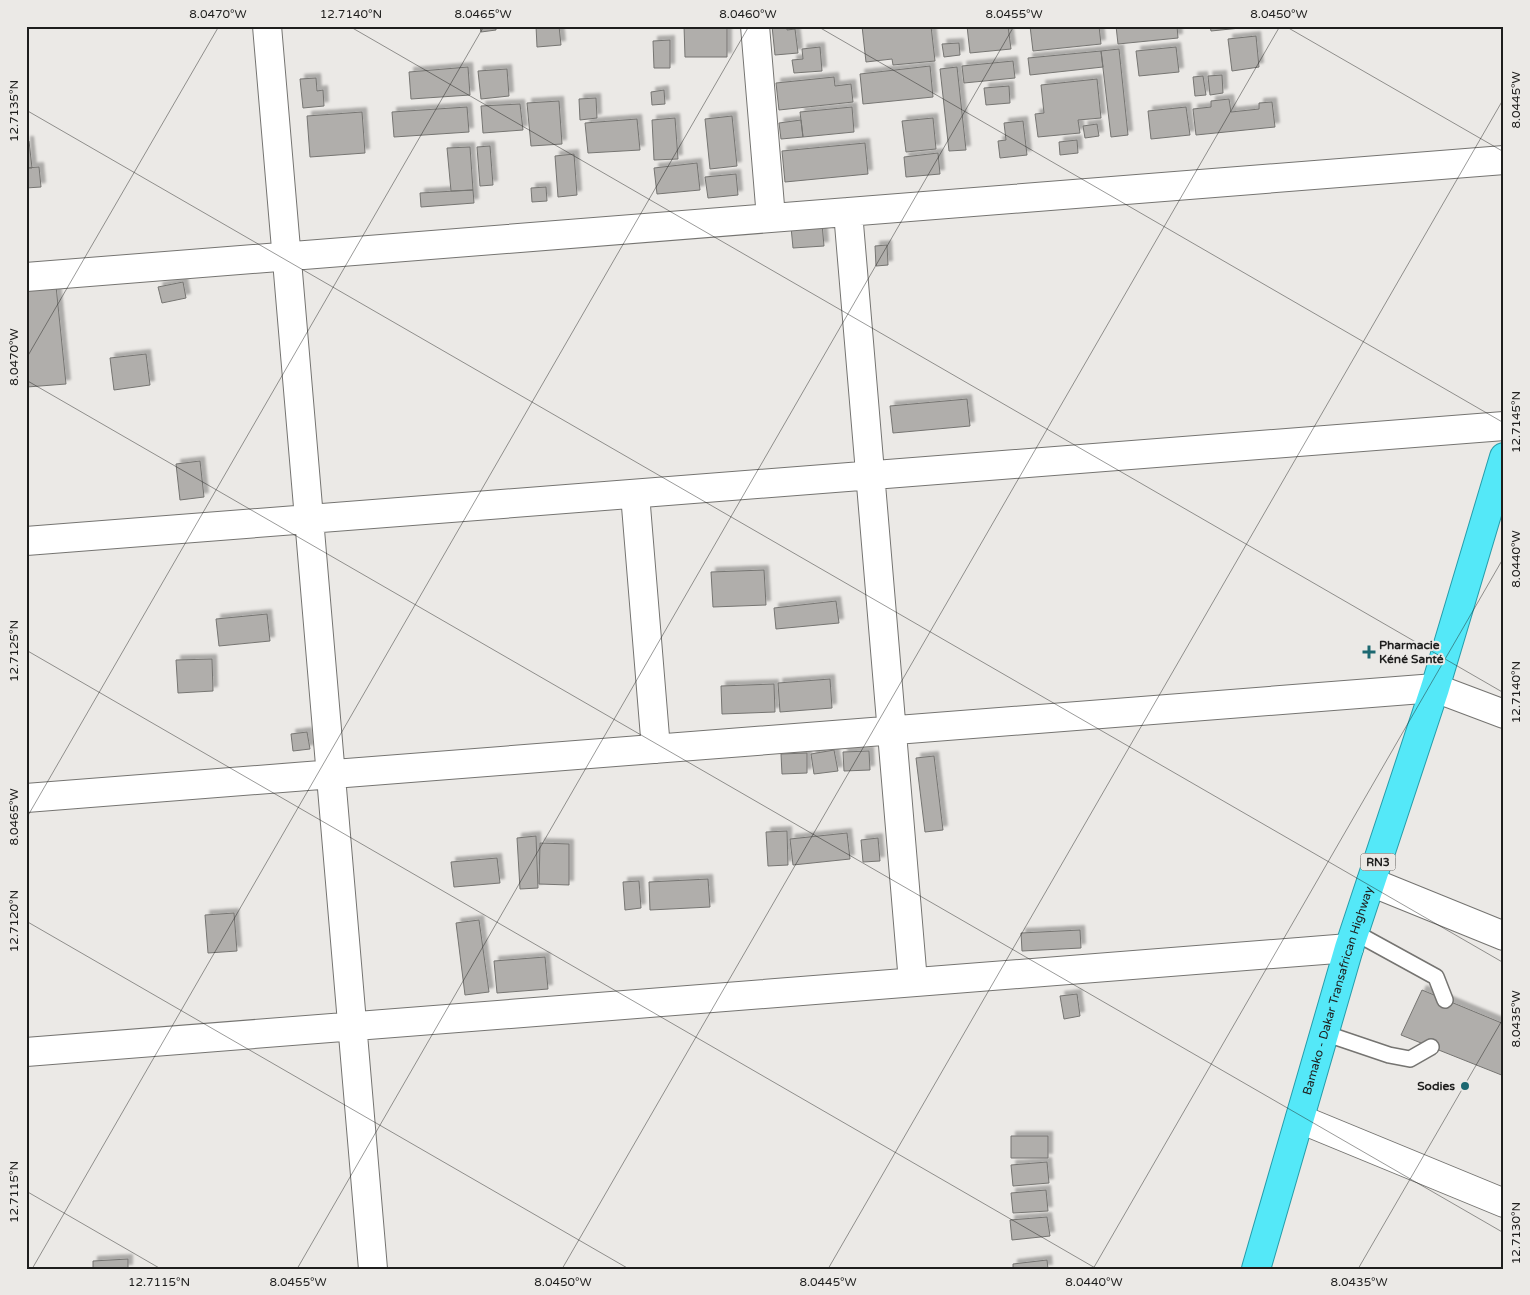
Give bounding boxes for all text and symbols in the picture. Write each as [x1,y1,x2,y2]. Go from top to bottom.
text: 8.0470°W [189,7,247,21]
text: 12.7140°N [320,7,382,21]
text: 8.0465°W [454,7,512,21]
text: 8.0460°W [719,7,777,21]
text: 8.0455°W [985,7,1043,21]
text: 8.0450°W [1250,7,1308,21]
text: 8.0445°W [1509,71,1523,129]
text: 12.7135°N [7,80,21,142]
text: 8.0470°W [7,328,21,386]
text: 12.7145°N [1509,391,1523,453]
text: 8.0440°W [1509,530,1523,588]
text: 12.7125°N [7,620,21,682]
place label: Pharmacie Kéné Santé [1379,638,1444,666]
marker: Pharmacie Kéné Santé [1363,646,1375,658]
text: 12.7140°N [1509,661,1523,723]
text: 8.0465°W [7,788,21,846]
road number: RN3 [1360,854,1396,870]
street label: Bamako - Dakar Transafrican Highway [1300,884,1376,1097]
text: 12.7120°N [7,890,21,952]
text: 8.0435°W [1509,990,1523,1048]
place label: Sodies [1417,1079,1455,1093]
marker: Sodies [1459,1080,1471,1092]
text: 12.7115°N [7,1161,21,1223]
text: 12.7130°N [1509,1202,1523,1264]
text: 12.7115°N [128,1275,190,1289]
text: 8.0455°W [269,1275,327,1289]
text: 8.0450°W [534,1275,592,1289]
text: 8.0445°W [799,1275,857,1289]
text: 8.0440°W [1065,1275,1123,1289]
text: 8.0435°W [1330,1275,1388,1289]

